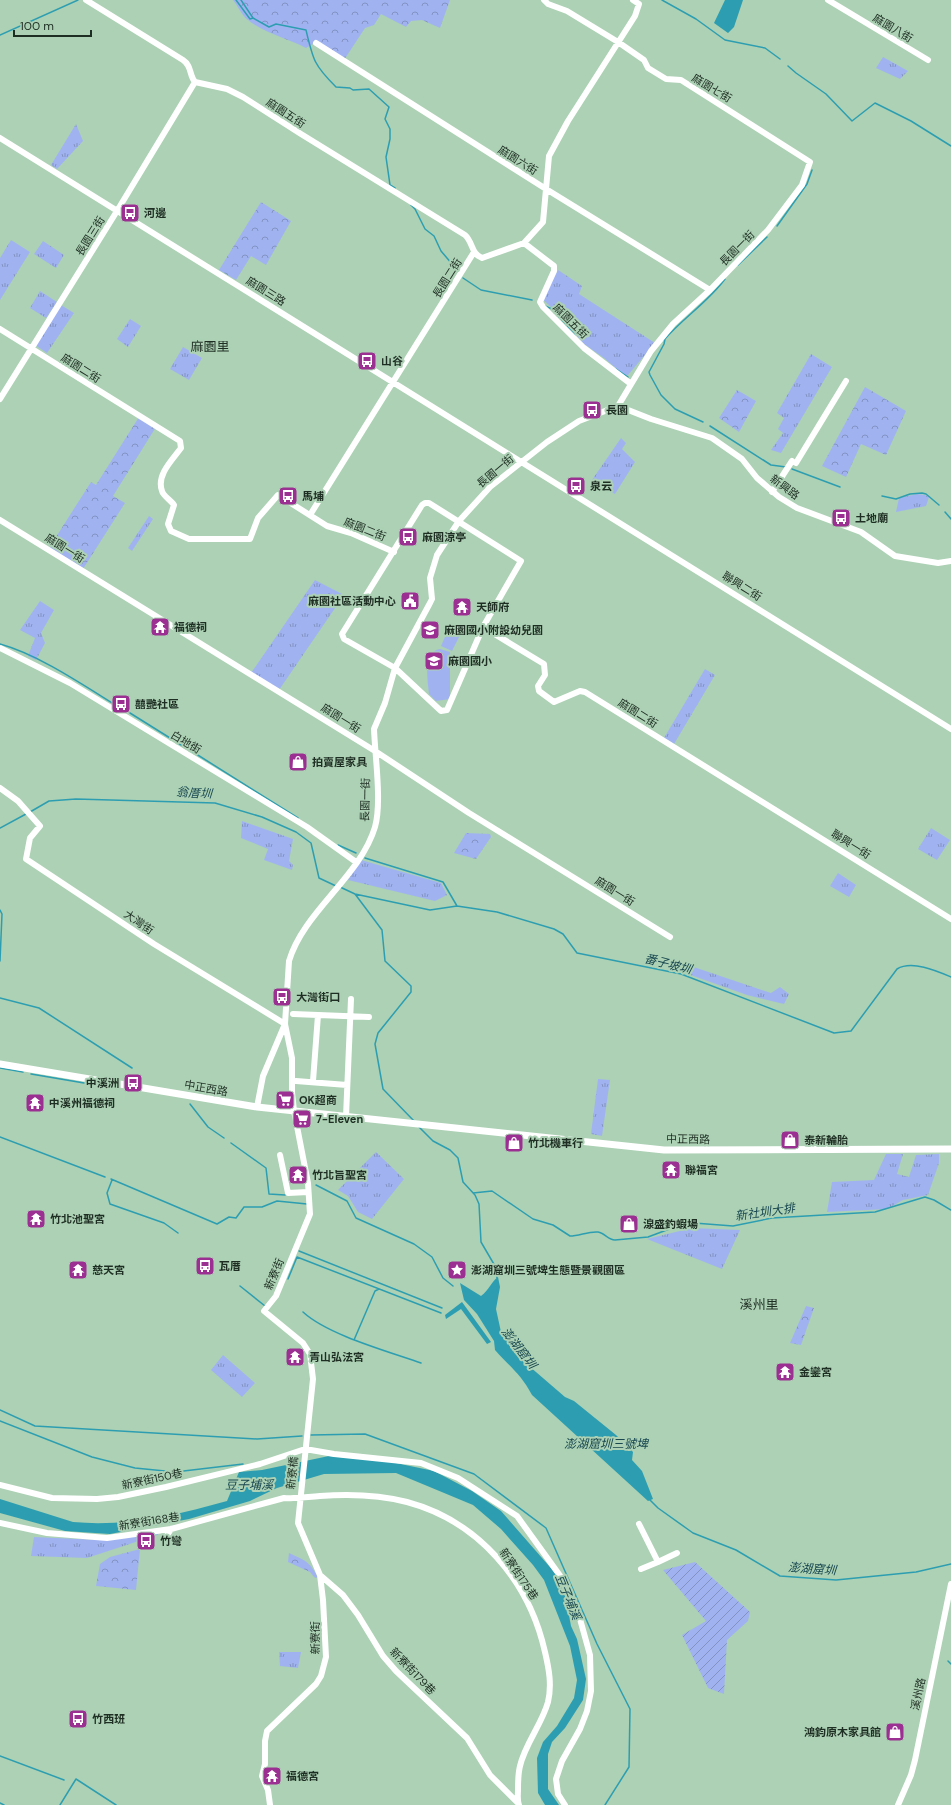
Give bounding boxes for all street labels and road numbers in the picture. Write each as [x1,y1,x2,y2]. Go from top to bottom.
street label: 麻園八街 [871,11,915,45]
street label: 麻園七街 [690,71,734,105]
street label: 麻園五街 [264,95,308,131]
street label: 麻園六街 [496,142,540,178]
street label: 長園三街 [72,214,108,258]
street label: 長園一街 [716,227,758,269]
street label: 長園二街 [429,256,465,300]
street label: 麻園三路 [244,273,288,309]
street label: 麻園五街 [550,300,592,342]
street label: 麻園二街 [59,350,103,386]
street label: 長園一街 [474,451,516,491]
street label: 新興路 [768,472,802,502]
street label: 麻園二街 [342,514,388,544]
street label: 麻園一街 [43,530,87,566]
street label: 聯興二街 [720,568,764,604]
street label: 麻園二街 [616,695,660,731]
street label: 麻園一街 [319,700,363,736]
street label: 白地街 [168,728,204,756]
street label: 長園一街 [358,778,372,822]
street label: 聯興一街 [829,826,873,862]
street label: 麻園一街 [593,873,637,909]
street label: 大灣街 [121,907,157,937]
street label: 中正西路 [183,1077,229,1099]
street label: 中正西路 [666,1132,710,1146]
street label: 新寮街 [261,1256,287,1292]
street label: 新寮橋 [283,1456,301,1490]
street label: 新寮街150巷 [120,1466,184,1492]
street label: 新寮街168巷 [118,1509,180,1533]
street label: 新寮街175巷 [497,1545,541,1603]
street label: 新寮街 [308,1622,322,1655]
street label: 新寮街179巷 [387,1645,439,1697]
street label: 溪州路 [908,1676,928,1712]

